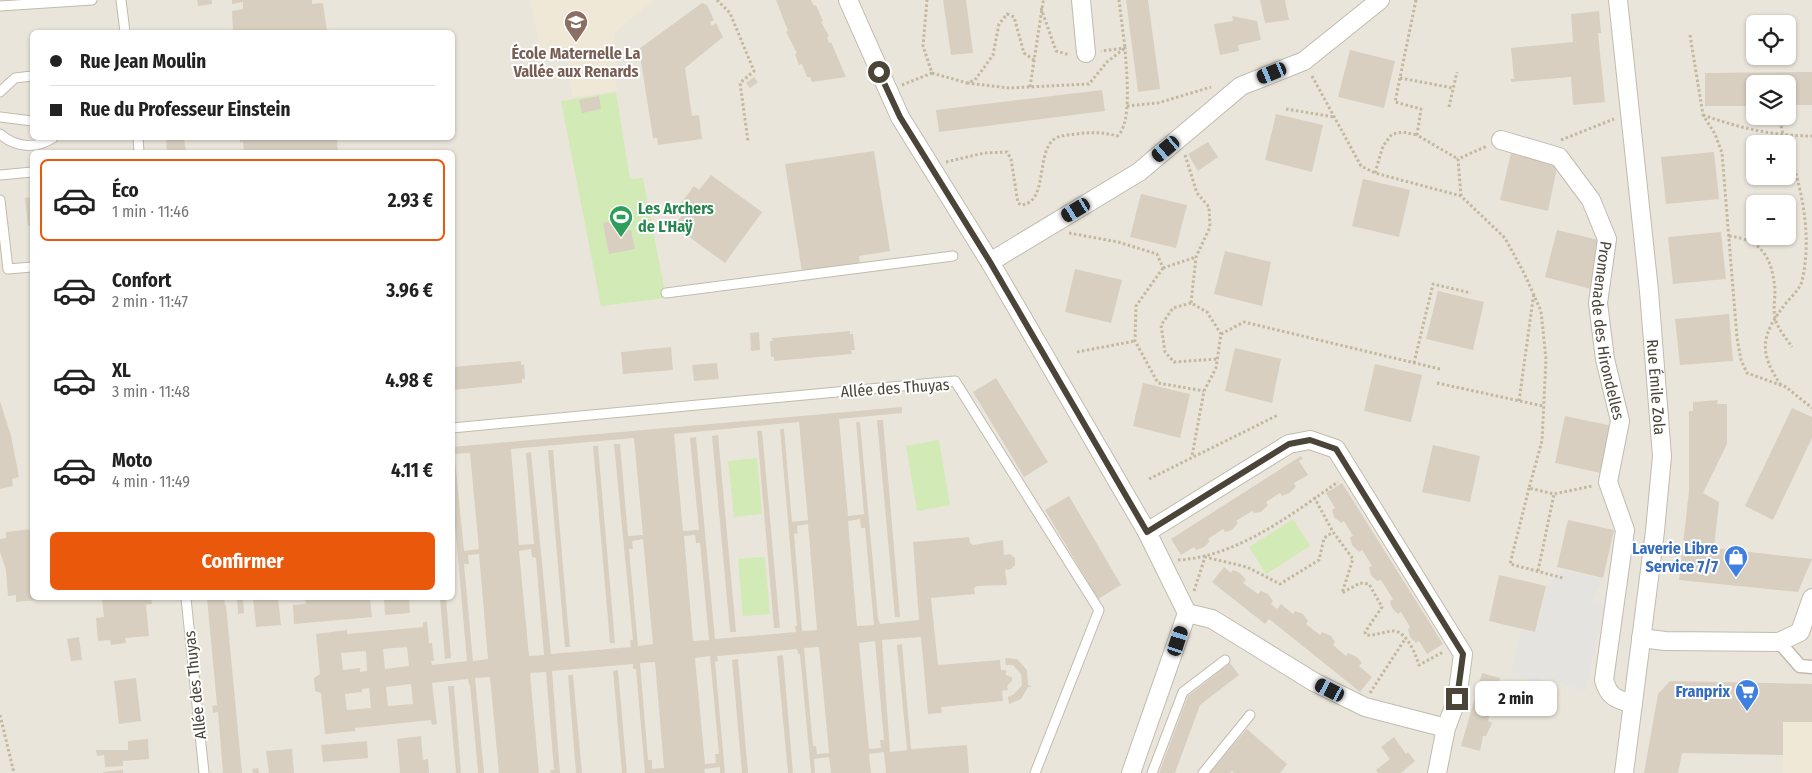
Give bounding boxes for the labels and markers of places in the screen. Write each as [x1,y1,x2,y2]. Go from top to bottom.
school or university icon: École Maternelle La Vallée aux Renards [563,9,589,43]
place label: École Maternelle La Vallée aux Renards [512,43,640,81]
place label: Les Archers de L'Haÿ [638,199,714,236]
sports icon: Les Archers de L'Haÿ [608,204,634,238]
place label: Laverie Libre Service 7/7 [1632,539,1718,576]
shop icon: Laverie Libre Service 7/7 [1723,544,1749,578]
supermarket icon: Franprix [1734,678,1760,712]
place label: Franprix [1676,682,1730,701]

